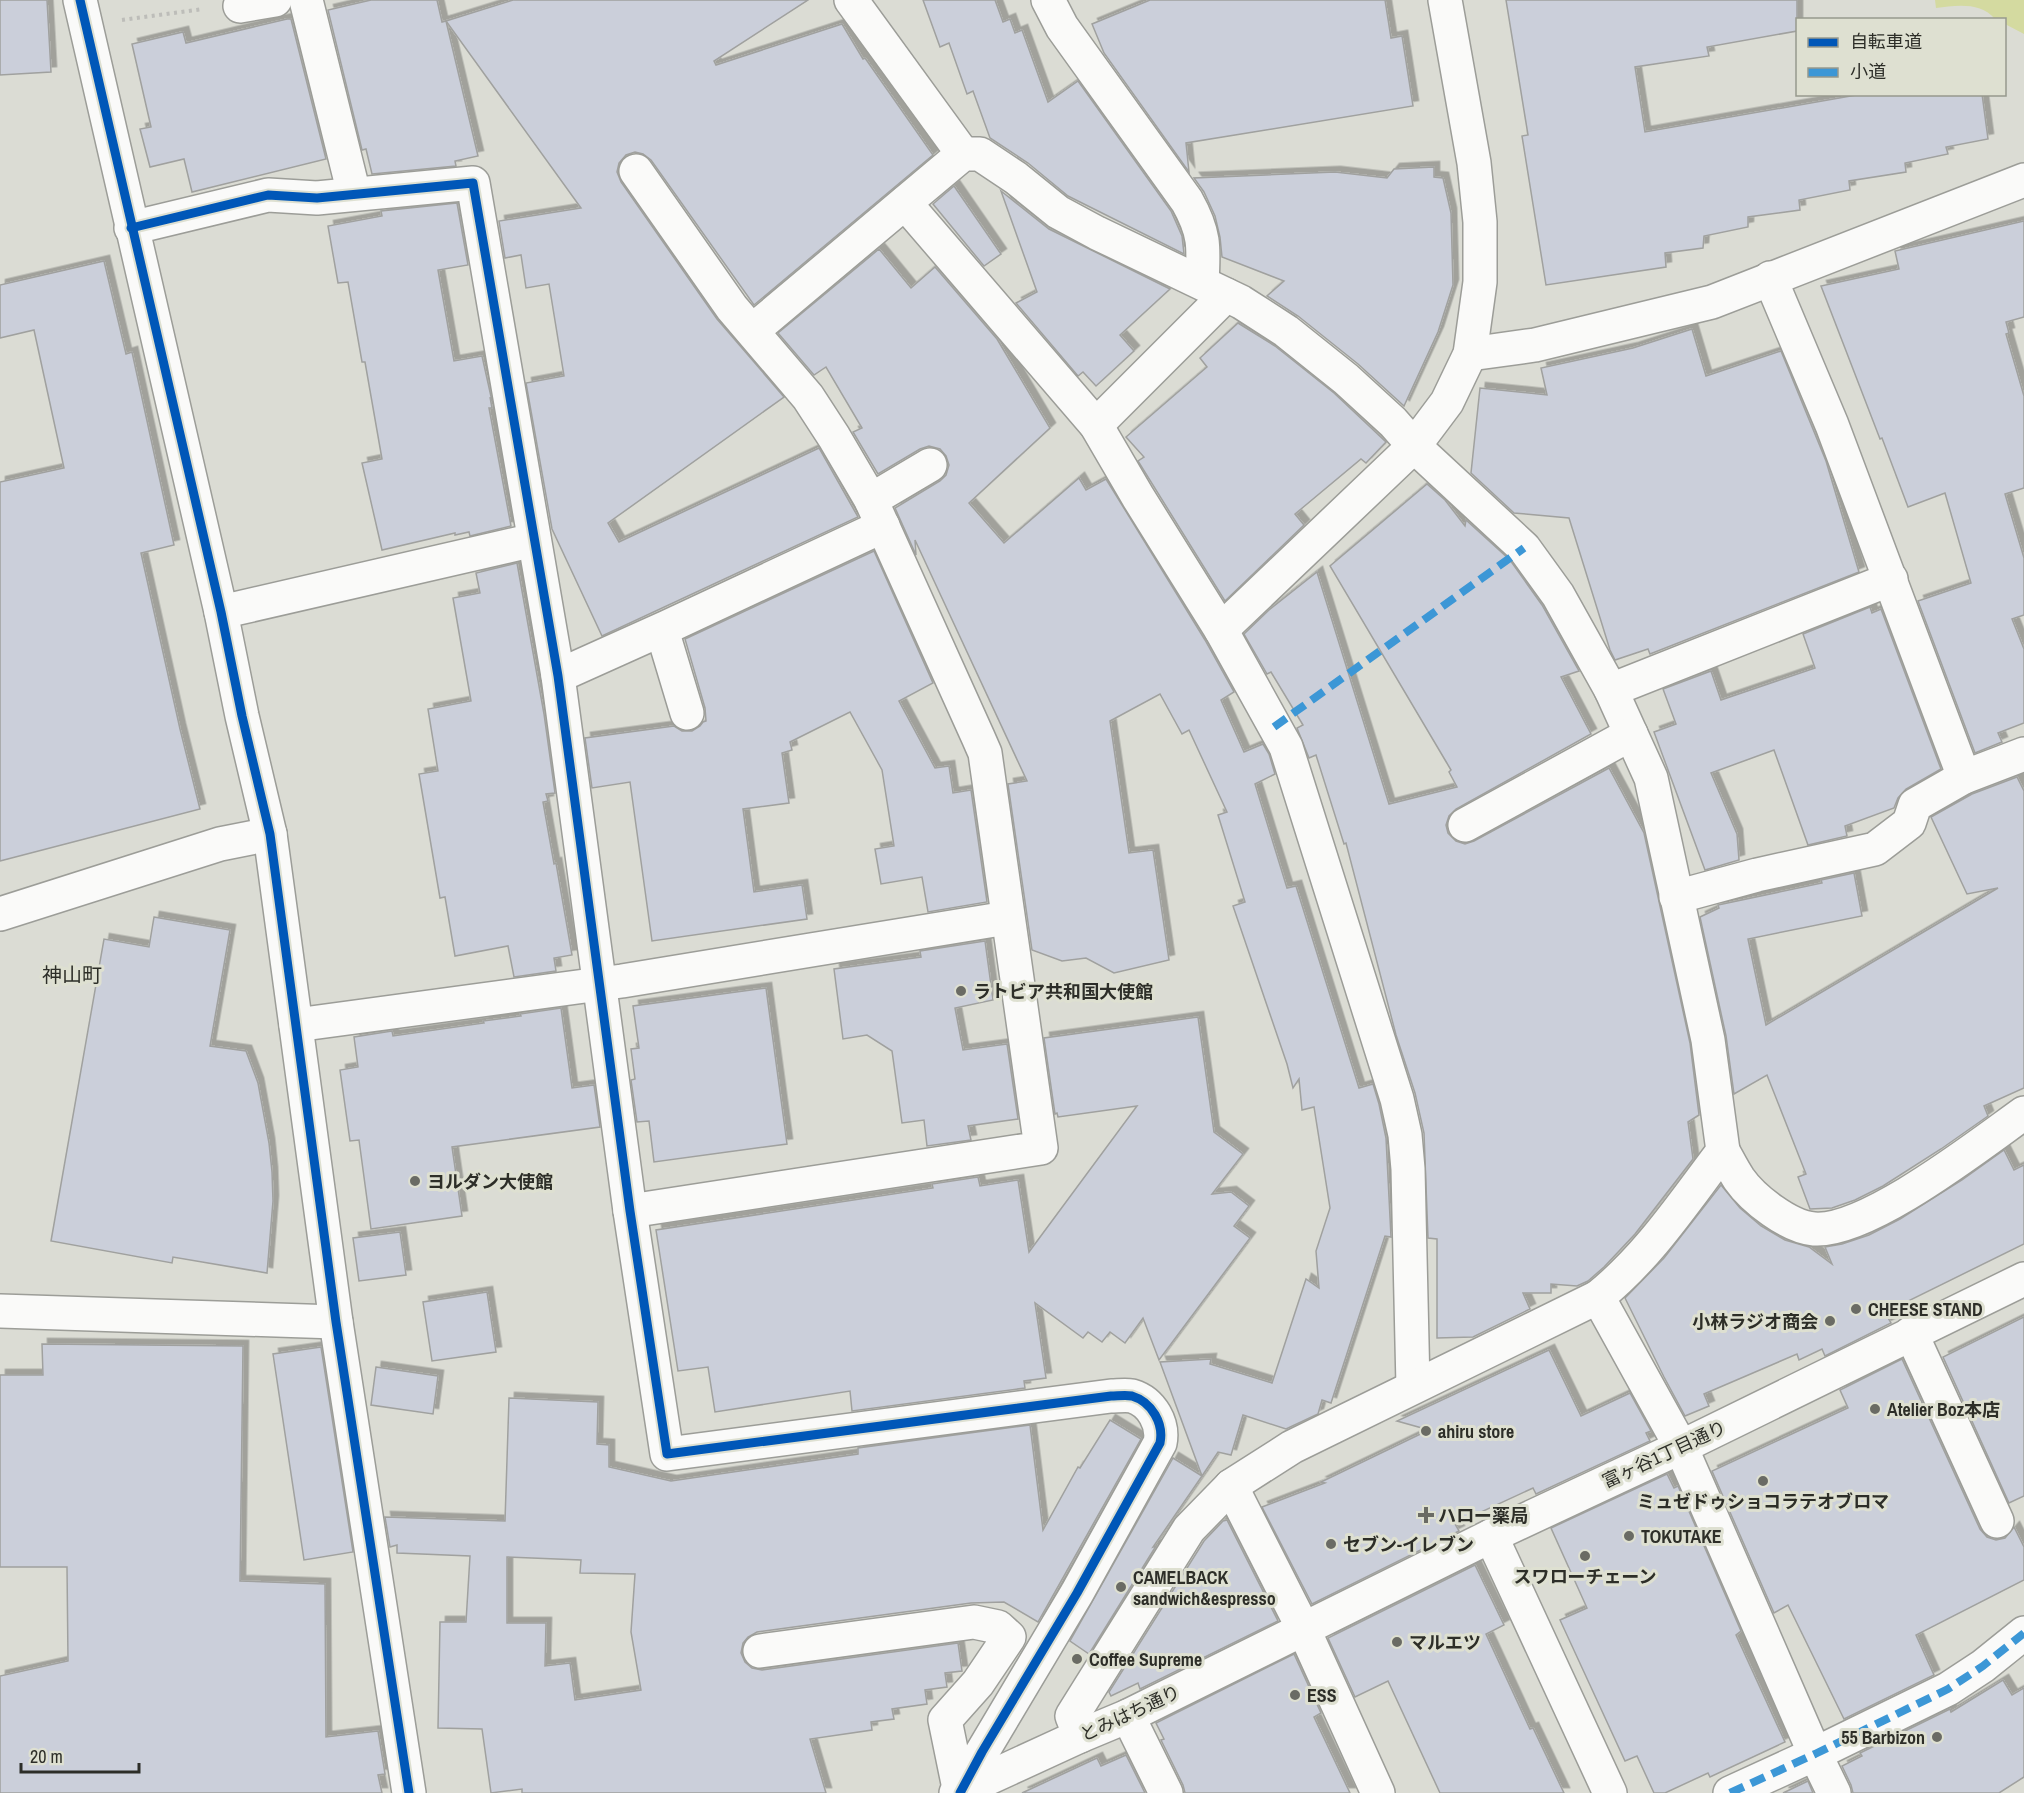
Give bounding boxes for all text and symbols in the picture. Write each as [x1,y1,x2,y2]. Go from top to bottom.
legend [1796,18,2006,96]
text: 自転車道 [1850,29,1922,54]
text: 小道 [1850,59,1886,84]
district label: 神山町 [42,961,102,988]
place label: ラトビア共和国大使館 [973,979,1153,1004]
marker: ラトビア共和国大使館 [954,984,968,998]
place label: ヨルダン大使館 [427,1169,553,1194]
marker: ヨルダン大使館 [408,1174,422,1188]
place label: CHEESE STAND [1868,1297,1983,1322]
marker: CHEESE STAND [1849,1302,1863,1316]
place label: 小林ラジオ商会 [1692,1309,1818,1334]
marker: 小林ラジオ商会 [1823,1314,1837,1328]
place label: Atelier Boz本店 [1887,1397,2000,1422]
marker: Atelier Boz本店 [1868,1402,1882,1416]
street label: 富ヶ谷1丁目通り [1598,1414,1730,1494]
place label: ahiru store [1438,1419,1514,1444]
marker: ahiru store [1419,1424,1433,1438]
marker: ミュゼドゥショコラテオブロマ [1756,1474,1770,1488]
place label: ミュゼドゥショコラテオブロマ [1637,1489,1889,1514]
place label: ハロー薬局 [1438,1503,1528,1528]
marker: ハロー薬局 [1419,1508,1433,1522]
place label: TOKUTAKE [1641,1524,1722,1549]
marker: TOKUTAKE [1622,1529,1636,1543]
place label: セブン-イレブン [1343,1532,1474,1557]
marker: セブン-イレブン [1324,1537,1338,1551]
marker: スワローチェーン [1578,1549,1592,1563]
place label: スワローチェーン [1513,1564,1657,1589]
place label: CAMELBACK sandwich&espresso [1133,1565,1276,1611]
marker: CAMELBACK sandwich&espresso [1114,1580,1128,1594]
place label: マルエツ [1409,1630,1481,1655]
marker: マルエツ [1390,1635,1404,1649]
place label: Coffee Supreme [1089,1647,1202,1672]
marker: Coffee Supreme [1070,1652,1084,1666]
street label: とみはち通り [1076,1679,1184,1747]
place label: ESS [1307,1683,1337,1708]
marker: ESS [1288,1688,1302,1702]
place label: 55 Barbizon [1841,1725,1925,1750]
marker: 55 Barbizon [1930,1730,1944,1744]
scale bar [21,1736,140,1774]
text: 20 m [30,1744,63,1769]

